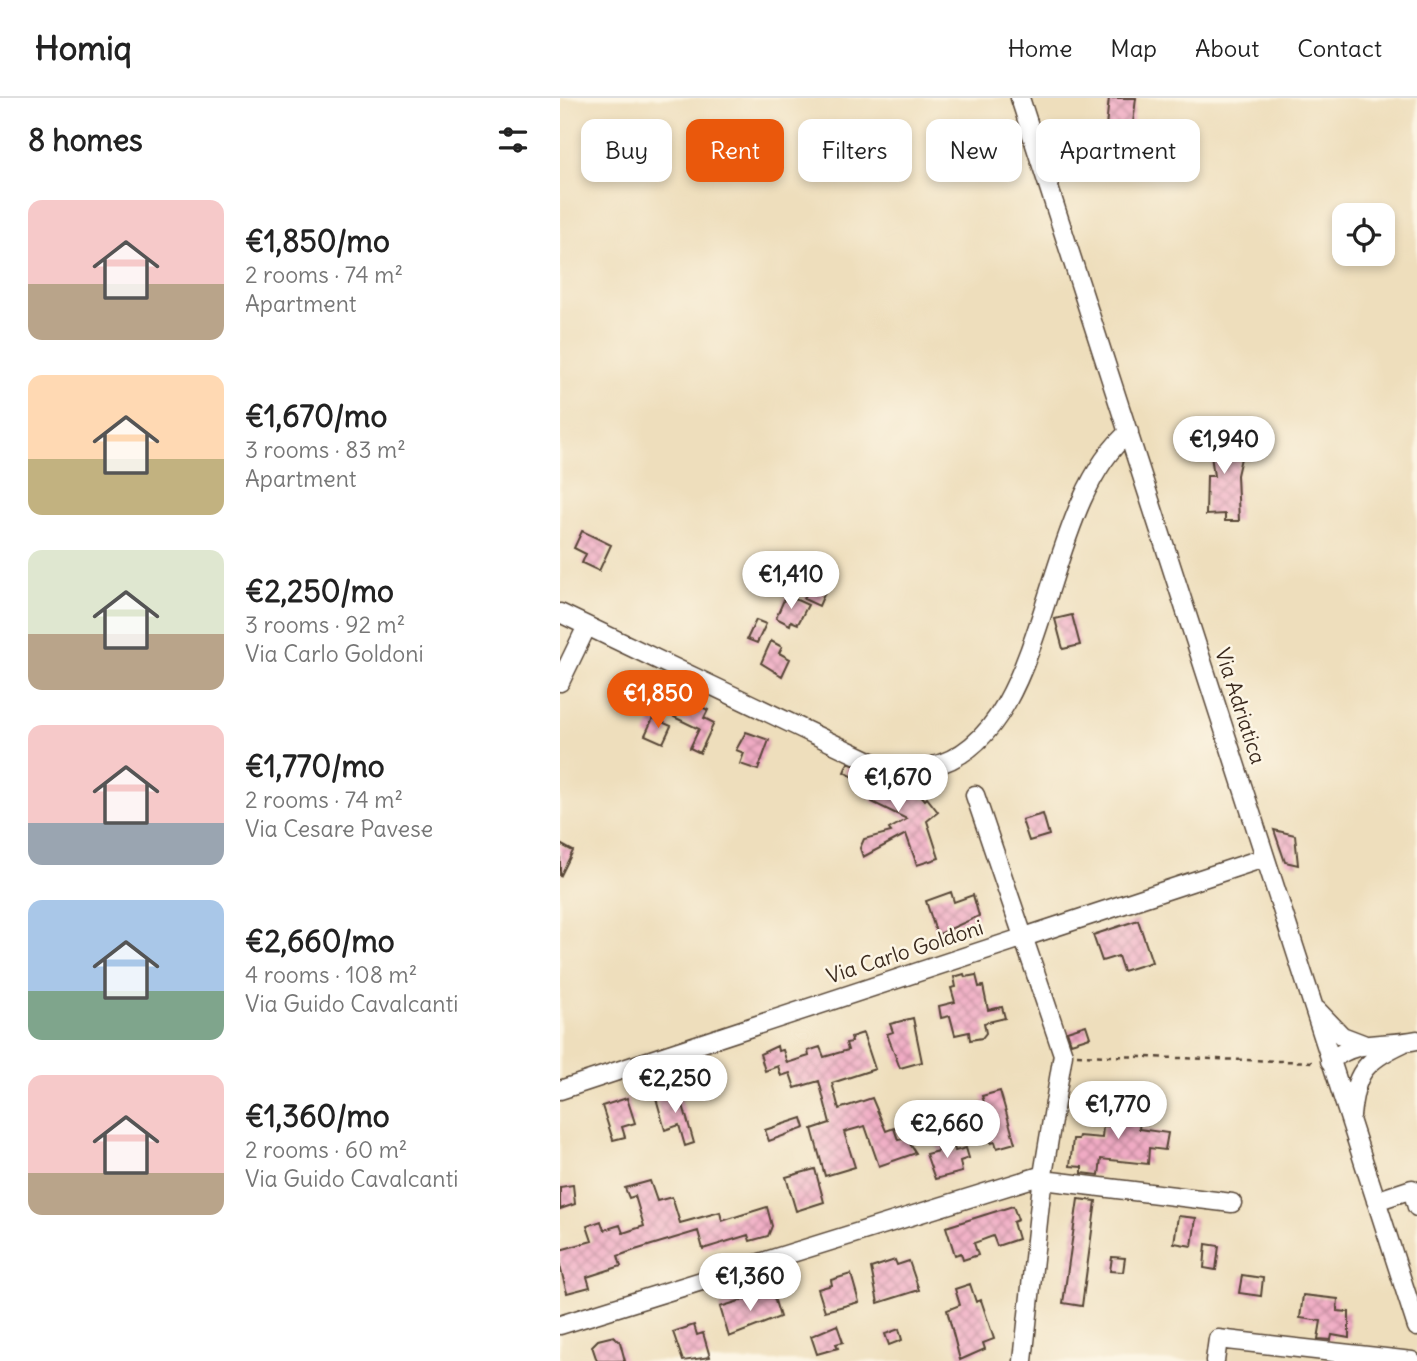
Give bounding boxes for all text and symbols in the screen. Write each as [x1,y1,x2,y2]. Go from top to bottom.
text: Homiq [35,27,132,69]
text: Home [1008,33,1072,63]
text: Map [1110,33,1157,63]
text: About [1195,33,1259,63]
text: Contact [1297,33,1382,63]
chip: Buy [581,119,672,182]
chip: Rent [686,119,784,182]
chip: Filters [798,119,912,182]
chip: New [926,119,1022,182]
chip: Apartment [1036,119,1200,182]
text: 8 homes [28,121,143,159]
icon: filters [494,121,532,159]
map controls [1332,203,1395,266]
button: locate [1332,203,1395,266]
text: €1,850/mo [245,222,390,260]
icon: home [84,228,168,312]
text: 2 rooms · 74 m² [245,260,403,289]
text: Apartment [245,289,357,318]
text: €1,670/mo [245,397,387,435]
icon: home [84,403,168,487]
pin: €1,940 [1167,416,1281,476]
text: €1,940 [1189,424,1259,453]
text: 3 rooms · 83 m² [245,435,406,464]
text: Apartment [245,464,357,493]
pin: €1,410 [734,552,848,611]
text: €1,410 [758,559,824,588]
text: €2,250/mo [245,572,394,610]
icon: home [84,578,168,662]
text: 3 rooms · 92 m² [245,610,405,639]
text: Via Carlo Goldoni [245,639,424,668]
street label: Via Adriatica [1209,645,1272,767]
pin: €1,850 [601,670,715,730]
text: €1,850 [623,678,693,707]
text: €1,770/mo [245,747,385,785]
icon: home [84,753,168,837]
pin: €1,670 [841,754,955,814]
text: €1,670 [864,762,932,791]
text: 2 rooms · 74 m² [245,785,403,814]
text: Via Cesare Pavese [245,814,433,843]
street label: Via Carlo Goldoni [823,913,987,990]
text: €2,660/mo [245,922,395,960]
icon: home [84,928,168,1012]
text: 4 rooms · 108 m² [245,960,417,989]
text: Via Guido Cavalcanti [245,989,458,1018]
pin: €2,250 [618,1056,732,1115]
text: €2,250 [638,1063,712,1092]
pin: €1,770 [1061,1082,1175,1141]
text: €1,770 [1085,1089,1151,1118]
text: €1,360/mo [245,1097,390,1135]
pin: €2,660 [890,1100,1004,1160]
icon: home [84,1103,168,1187]
text: €2,660 [910,1108,984,1137]
text: 2 rooms · 60 m² [245,1135,407,1164]
text: Via Guido Cavalcanti [245,1164,458,1193]
pin: €1,360 [693,1254,807,1313]
text: €1,360 [715,1261,785,1290]

